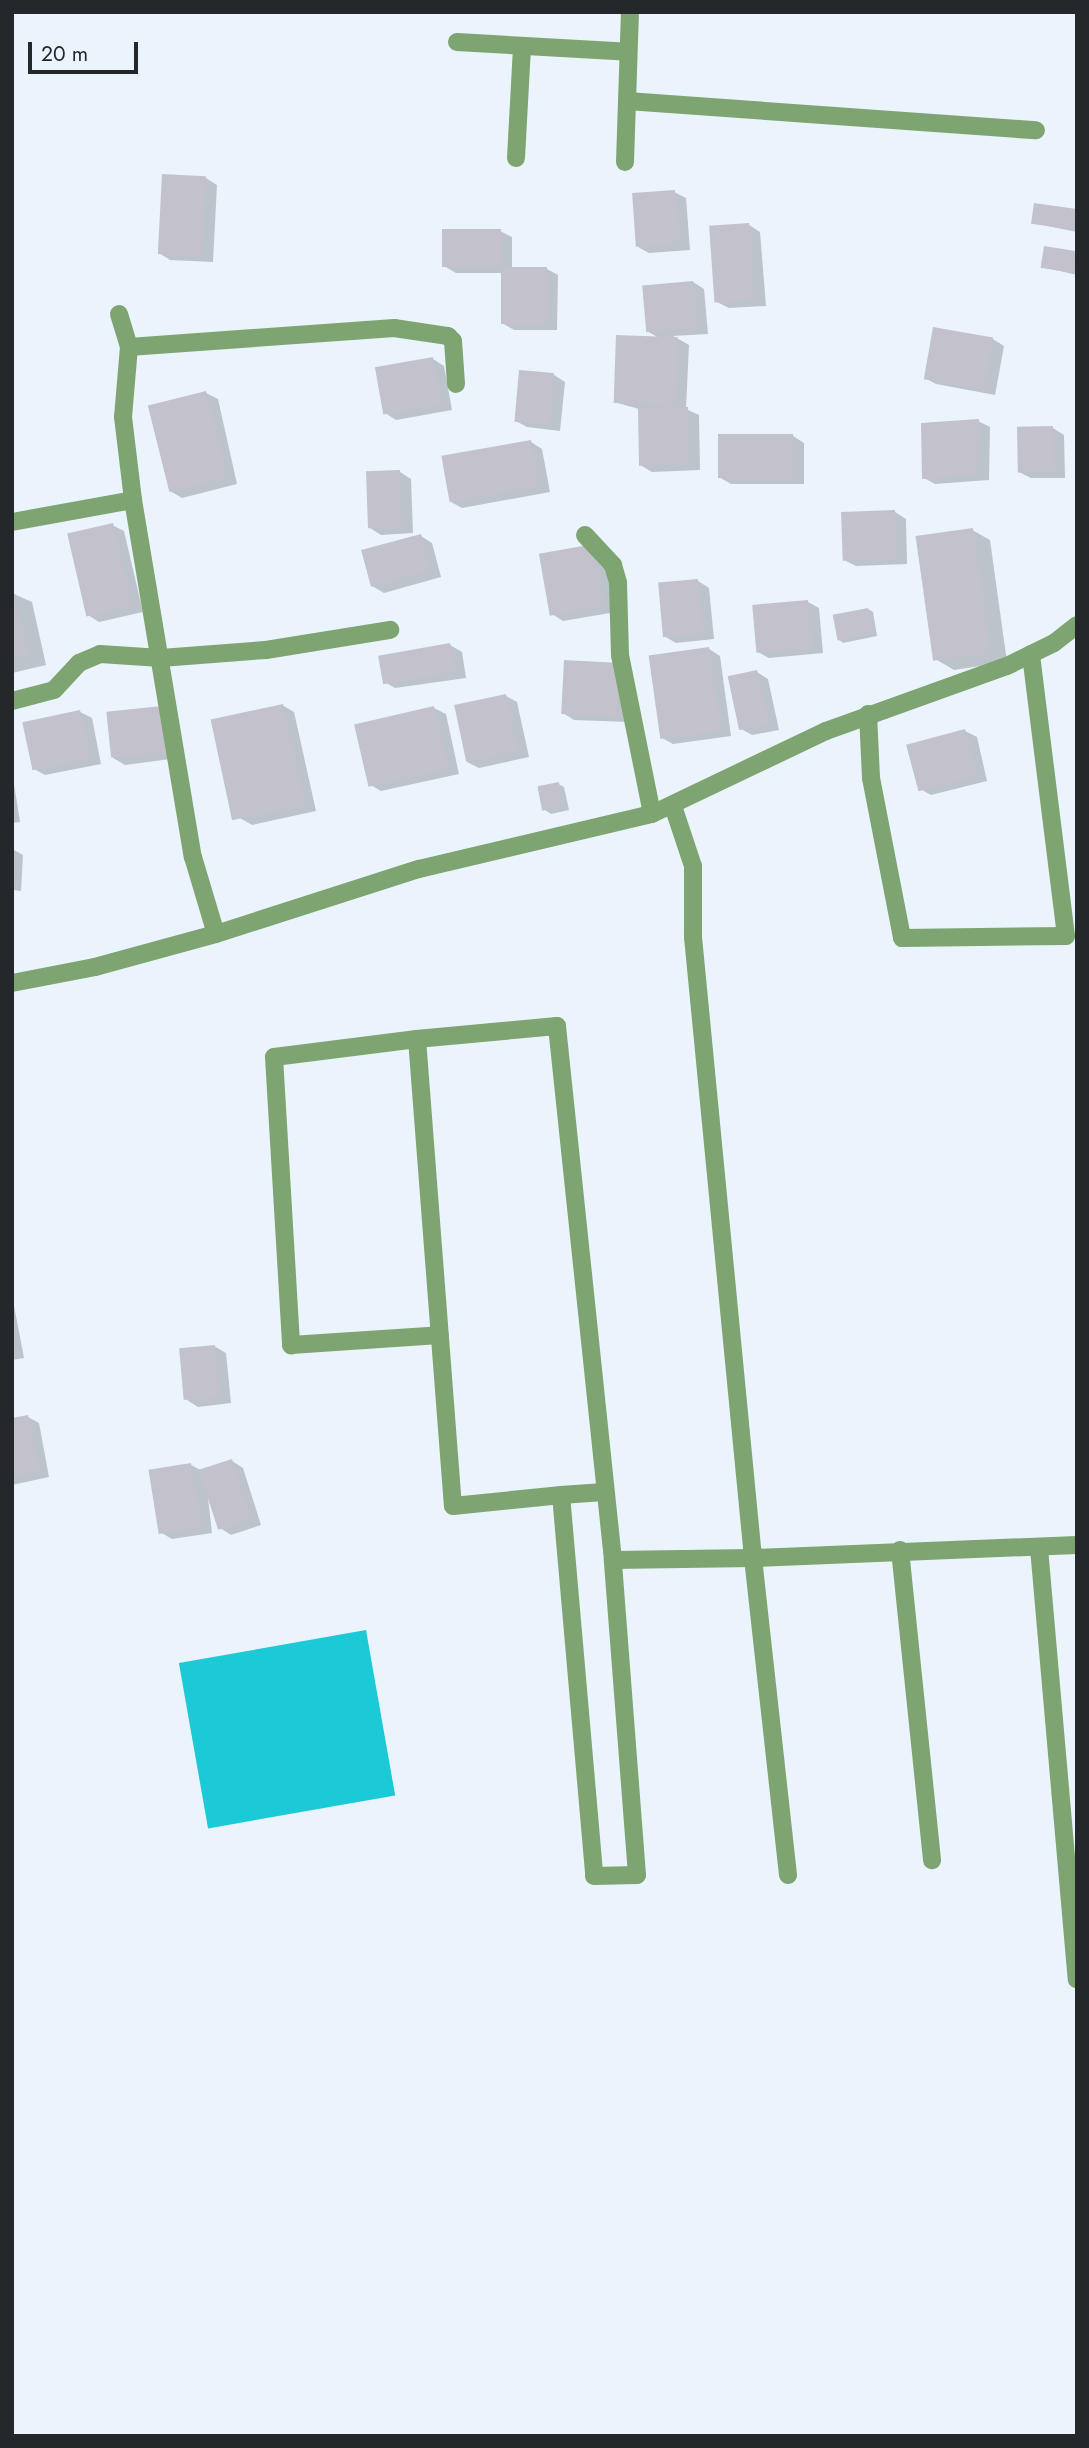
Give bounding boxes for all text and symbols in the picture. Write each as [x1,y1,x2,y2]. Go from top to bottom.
scale bar [32,28,142,72]
text: 20 m [41,39,88,69]

